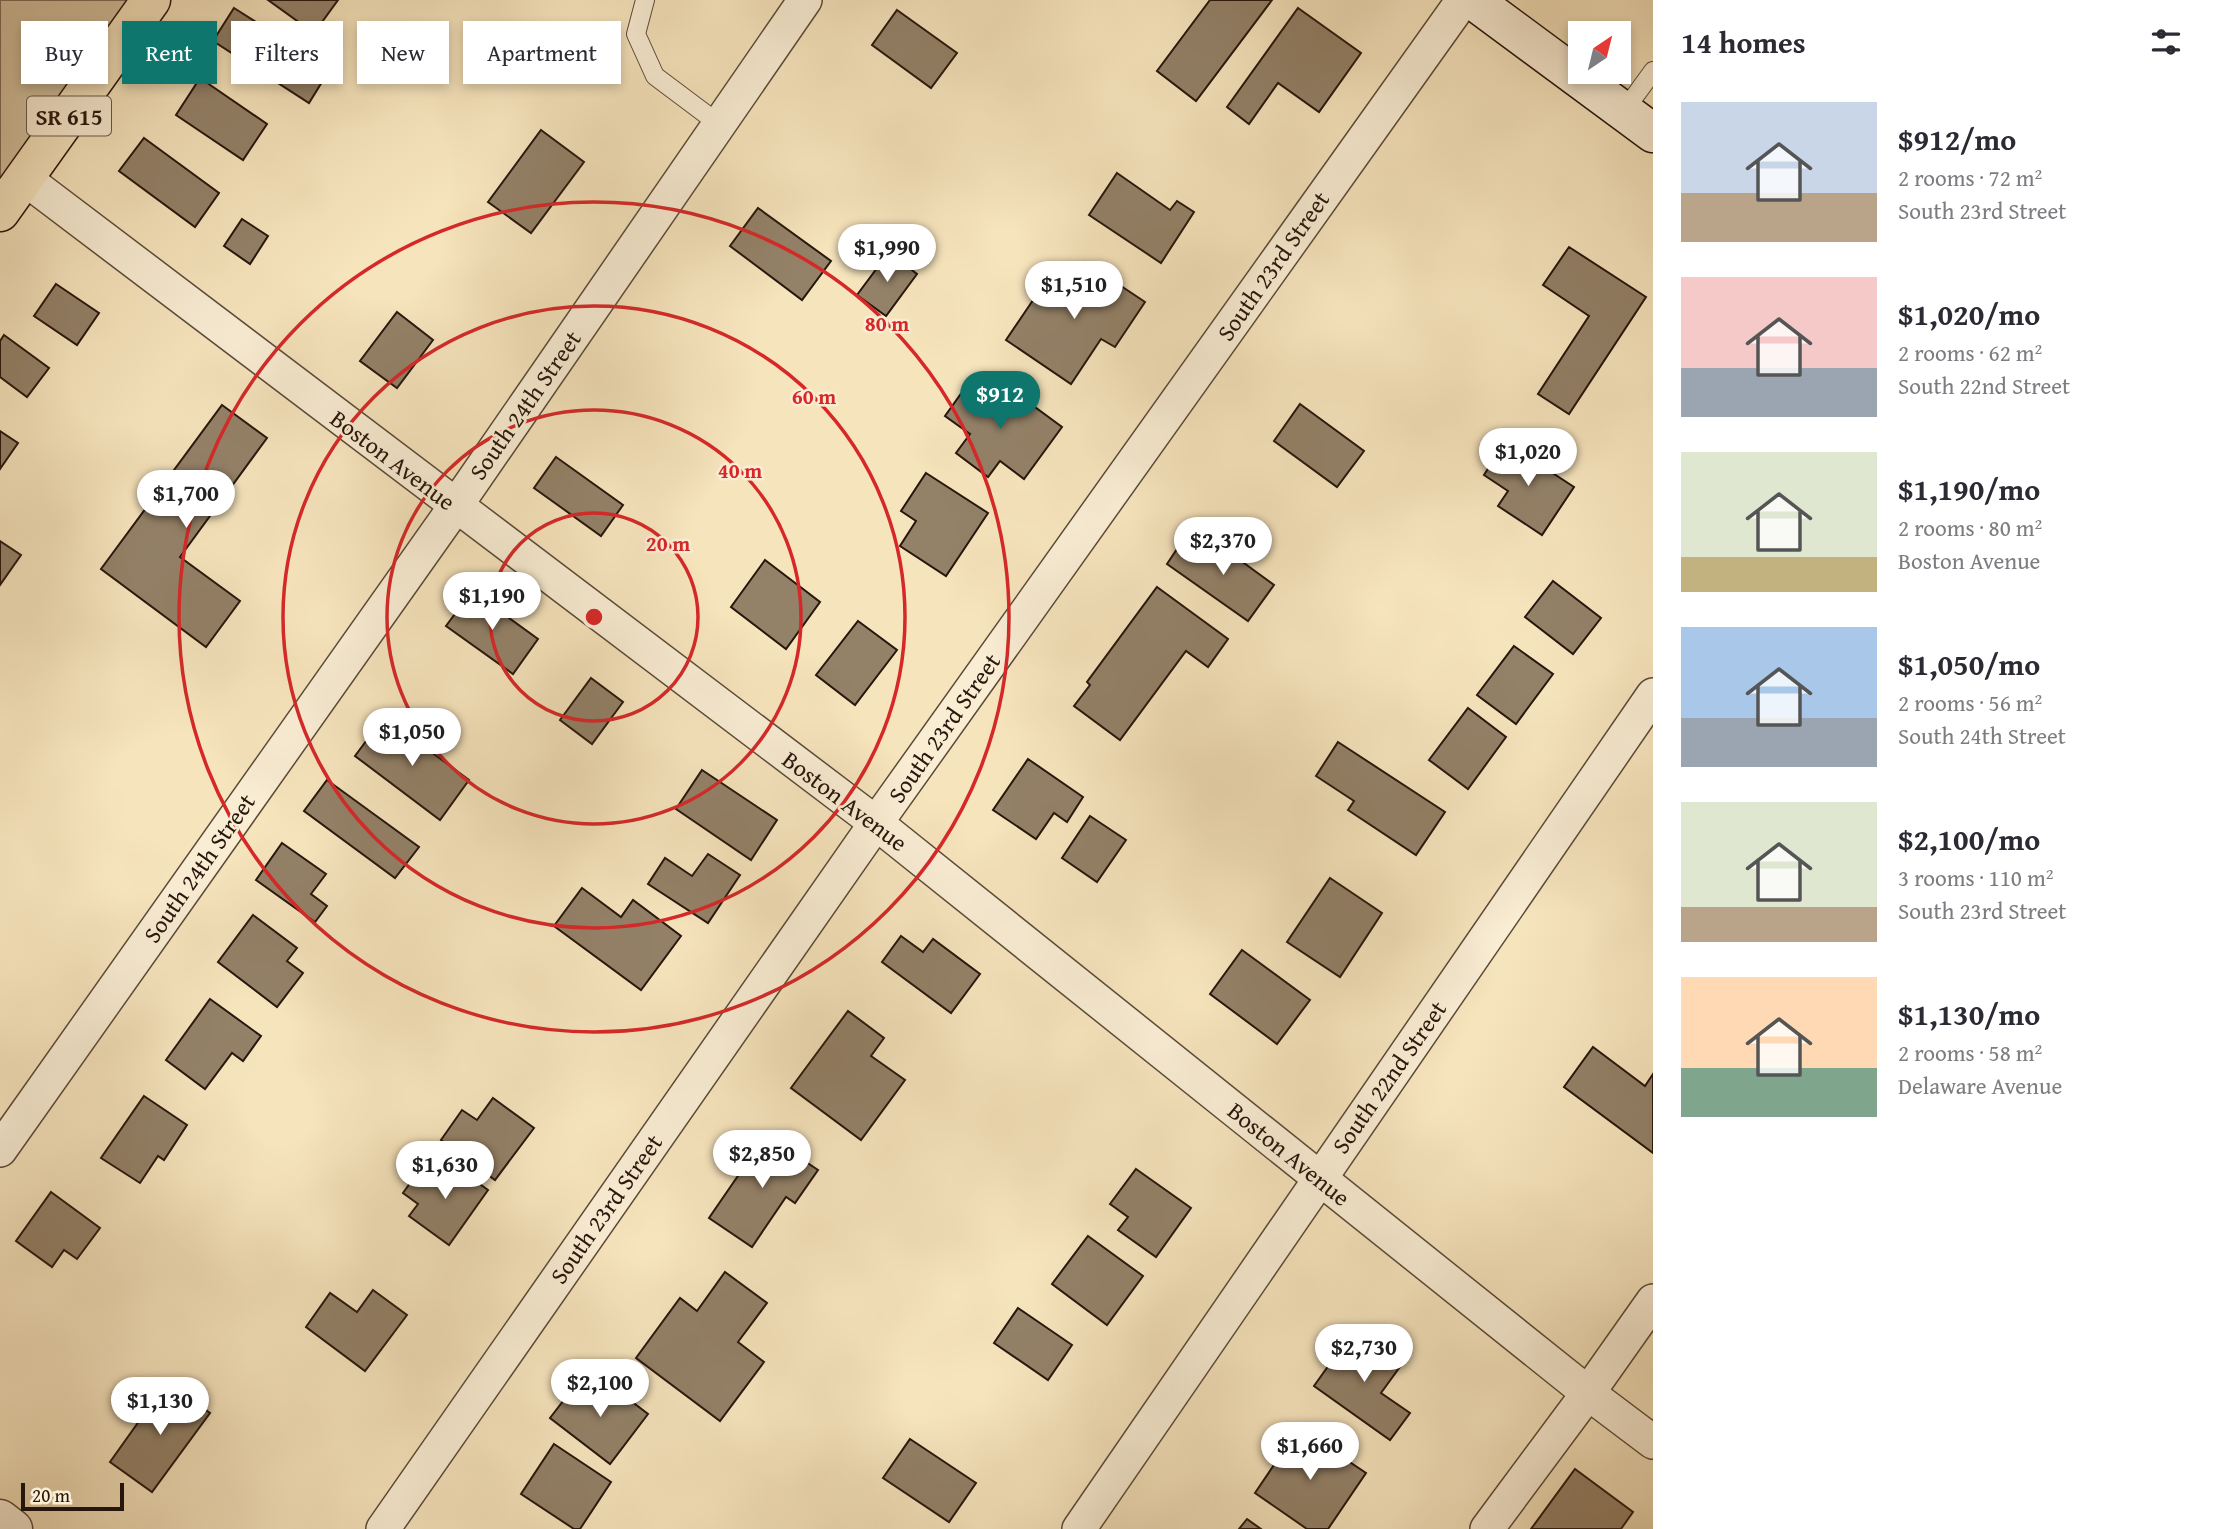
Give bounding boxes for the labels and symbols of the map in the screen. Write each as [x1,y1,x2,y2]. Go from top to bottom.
north arrow [1568,21,1631,84]
road number: SR 615 [27,97,111,136]
street label: South 23rd Street [1208,184,1338,348]
pin: $1,990 [830,224,944,284]
pin: $1,510 [1017,262,1131,321]
text: 80 m [865,308,909,339]
street label: South 24th Street [460,323,590,487]
pin: $912 [959,372,1041,431]
text: 60 m [792,381,836,412]
street label: Boston Avenue [323,401,463,519]
pin: $1,020 [1471,428,1585,488]
text: 40 m [718,455,762,486]
pin: $1,700 [129,470,243,530]
pin: $2,370 [1166,518,1280,577]
text: 20 m [646,528,690,559]
pin: $1,190 [435,572,549,632]
centre of rings [582,605,606,629]
street label: South 23rd Street [879,646,1009,810]
pin: $1,050 [355,708,469,768]
street label: Boston Avenue [775,742,915,860]
street label: South 24th Street [134,786,264,950]
street label: South 22nd Street [1323,993,1455,1161]
street label: Boston Avenue [1220,1094,1358,1214]
street label: South 23rd Street [541,1127,671,1291]
pin: $2,850 [705,1130,819,1190]
pin: $1,630 [388,1142,502,1201]
pin: $2,730 [1307,1324,1421,1384]
pin: $2,100 [543,1360,657,1419]
pin: $1,130 [103,1378,217,1437]
pin: $1,660 [1253,1422,1367,1482]
scale bar [21,1480,124,1512]

